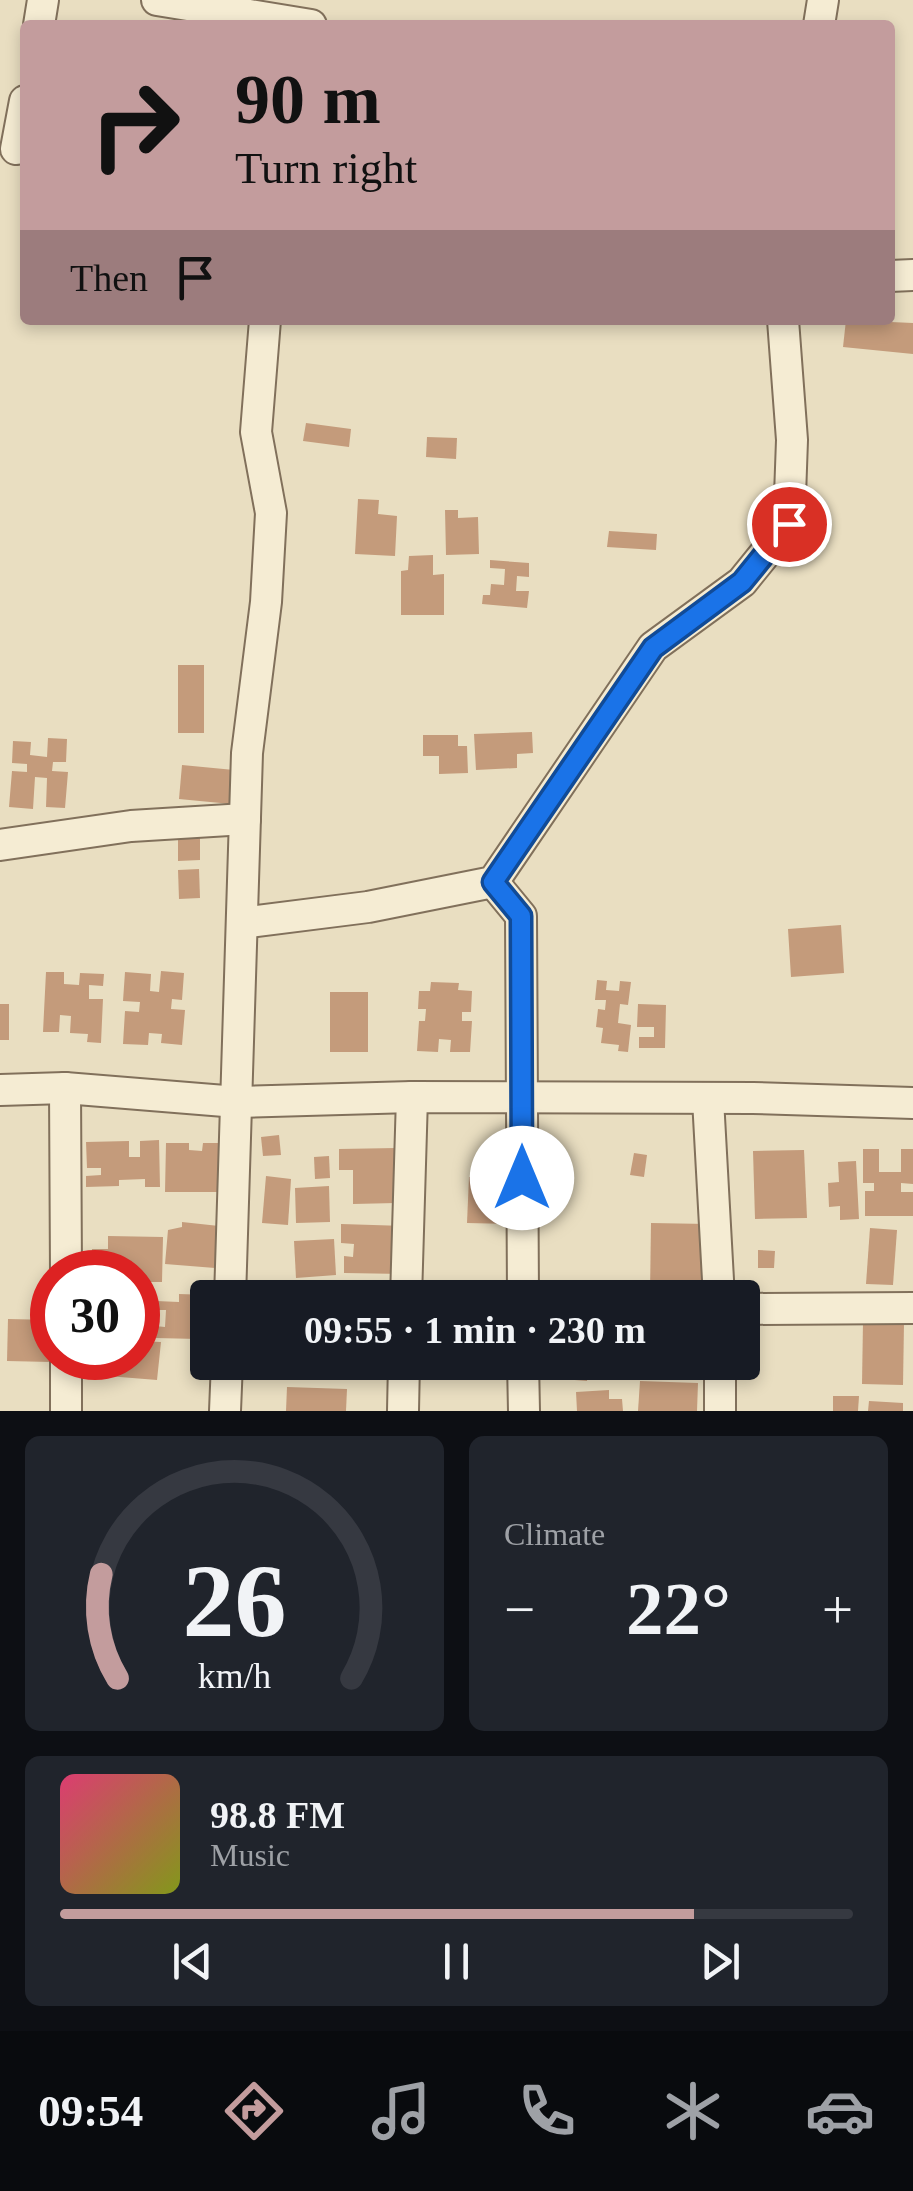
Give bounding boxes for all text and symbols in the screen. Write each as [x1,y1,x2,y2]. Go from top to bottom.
icon: right [70,60,200,190]
text: 90 m [235,61,381,138]
text: Turn right [235,143,417,193]
icon: arrive [168,250,223,305]
text: Then [70,257,148,299]
pin [747,482,832,567]
icon: arrive [762,497,817,552]
position arrow [470,1126,574,1230]
speed limit sign: 30 [30,1250,160,1380]
text: 09:55 · 1 min · 230 m [304,1309,646,1351]
text: Climate [504,1516,605,1552]
text: 26 [183,1543,287,1658]
text: 22° [626,1567,731,1650]
text: − [504,1579,535,1640]
text: + [822,1579,853,1640]
text: km/h [198,1656,271,1696]
text: 98.8 FM [210,1794,345,1836]
text: Music [210,1837,290,1873]
icon: previous [165,1934,220,1989]
icon: pause [429,1934,484,1989]
icon: next [693,1934,748,1989]
icon: directions [219,2076,289,2146]
icon: music [366,2076,436,2146]
icon: phone [512,2076,582,2146]
icon: climate [658,2076,728,2146]
icon: car [805,2076,875,2146]
text: 09:54 [38,2086,143,2136]

